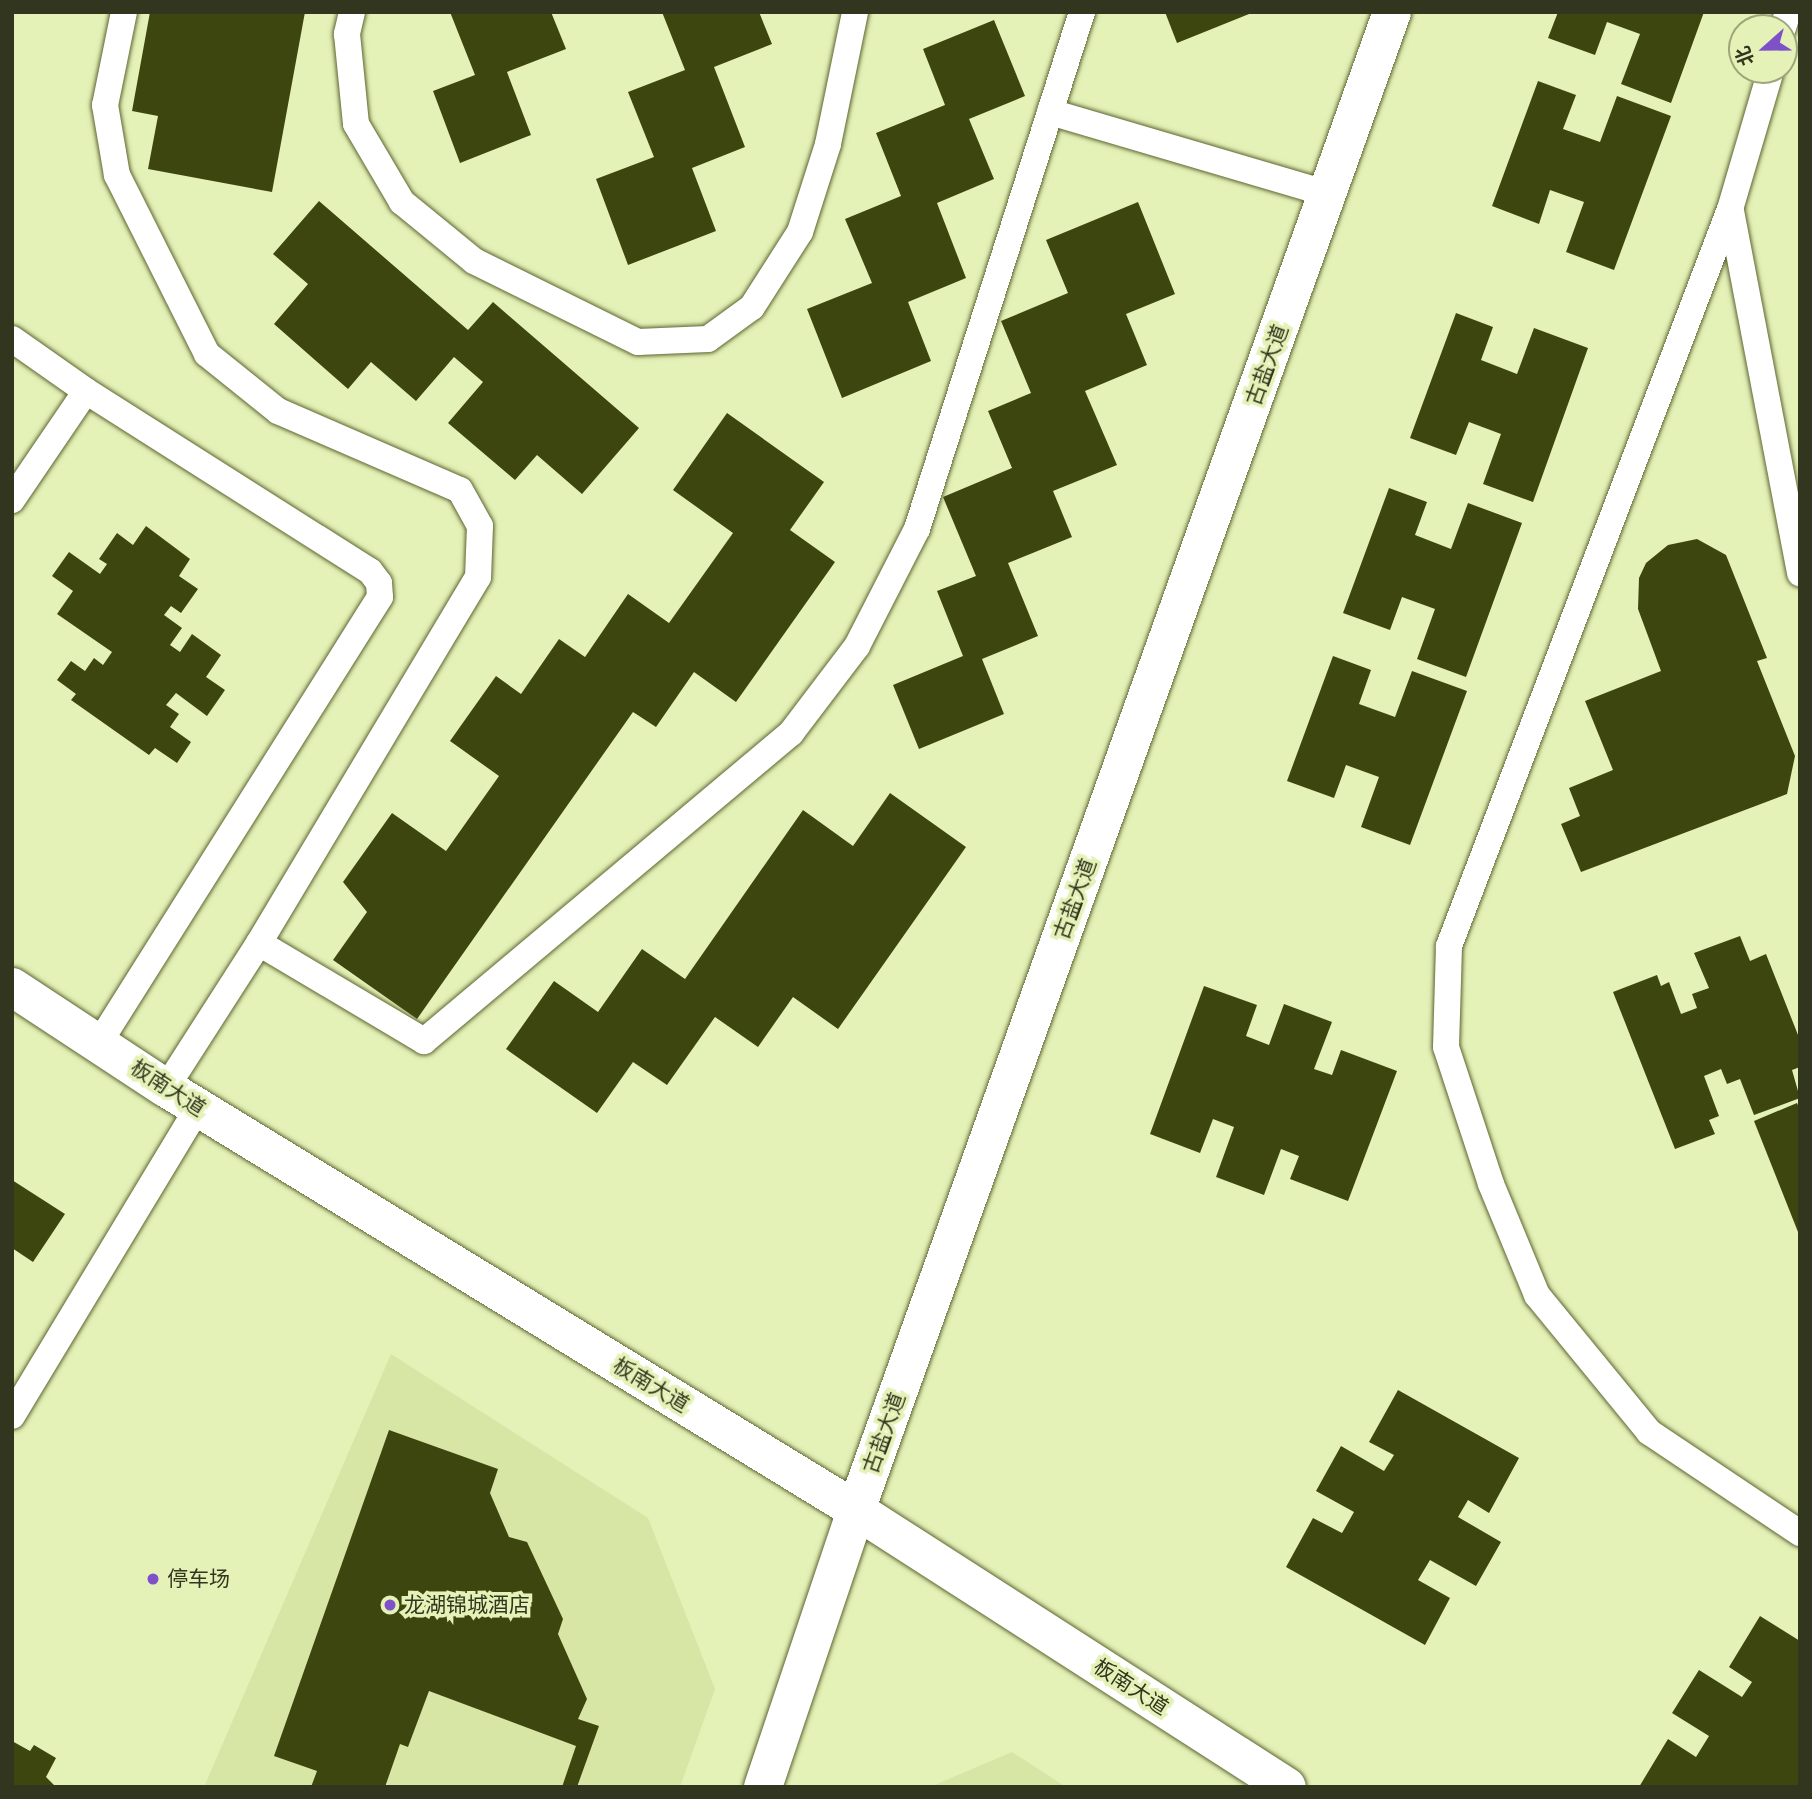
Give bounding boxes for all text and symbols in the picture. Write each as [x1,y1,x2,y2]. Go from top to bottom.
north arrow [1728,14,1798,84]
text: 北 [1731,43,1759,69]
street label: 古盐大道 [1241,321,1293,409]
street label: 古盐大道 [1049,855,1101,943]
street label: 板南大道 [126,1055,210,1121]
street label: 板南大道 [609,1353,693,1417]
street label: 古盐大道 [858,1389,910,1477]
place label: 停车场 [167,1566,230,1592]
marker: 停车场 [145,1571,161,1587]
place label: 龙湖锦城酒店 [404,1592,530,1618]
marker: 龙湖锦城酒店 [382,1597,398,1613]
street label: 板南大道 [1089,1654,1173,1720]

